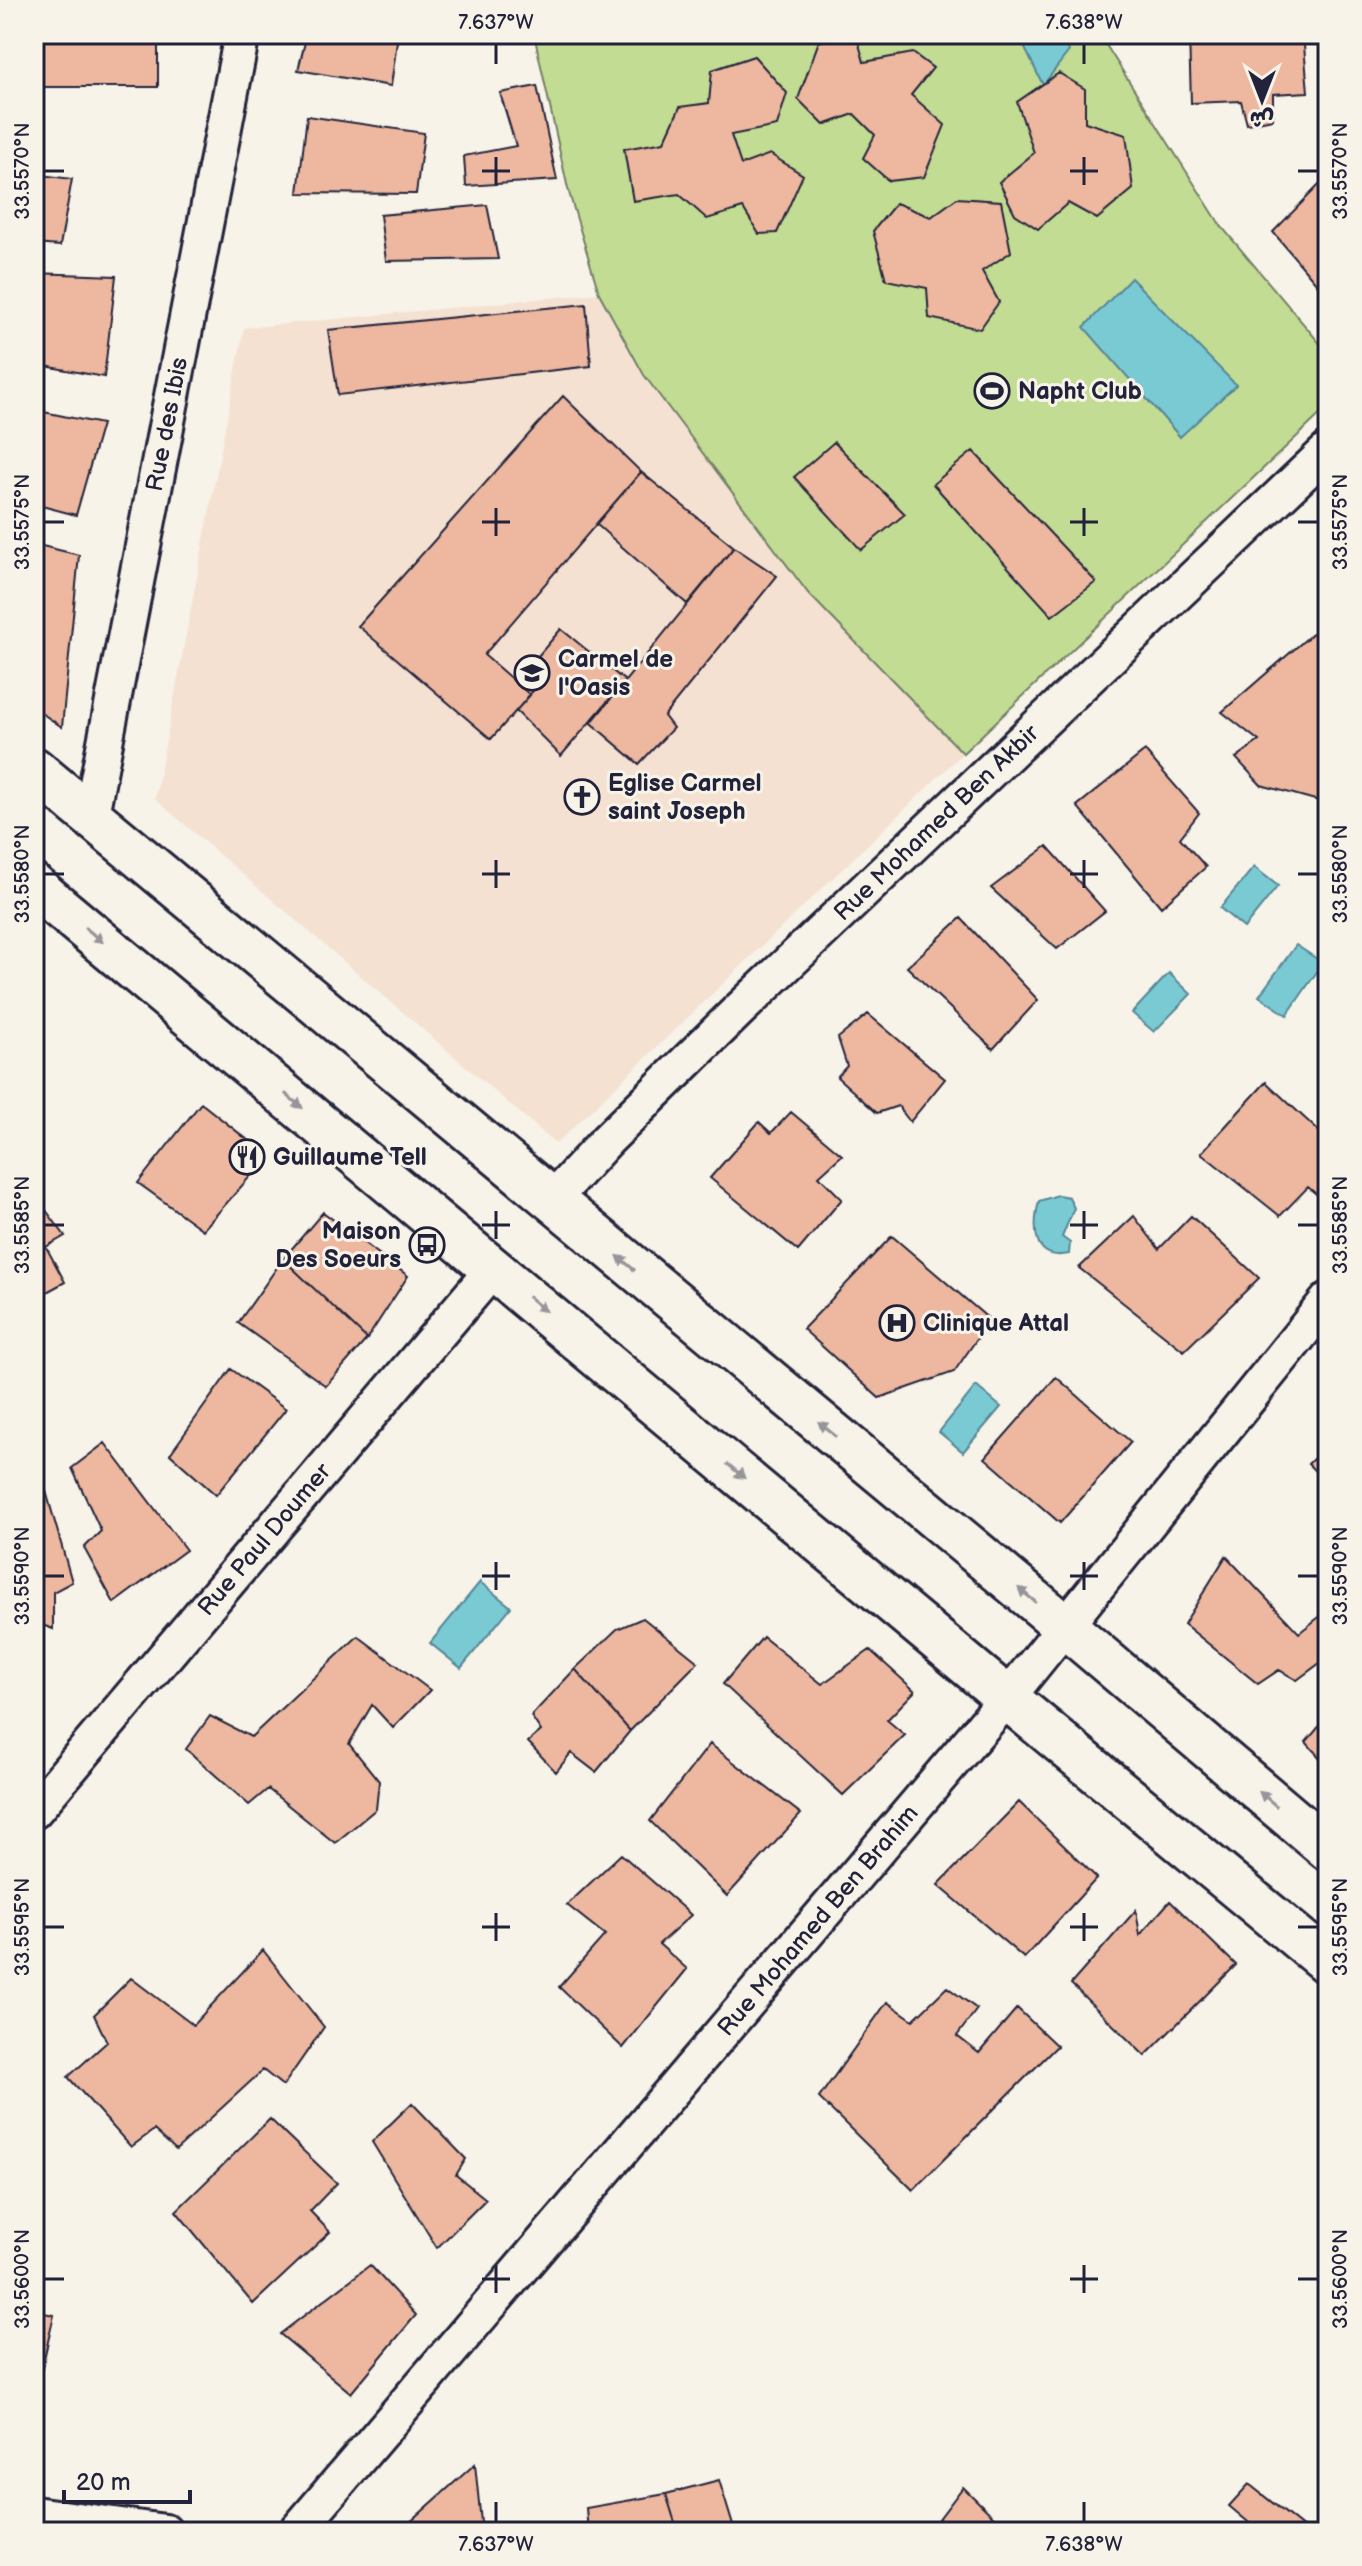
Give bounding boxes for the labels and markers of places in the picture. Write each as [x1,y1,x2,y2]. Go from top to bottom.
sports icon: Napht Club [973,372,1011,410]
place label: Napht Club [1018,377,1142,406]
place label: Carmel de l'Oasis [558,645,673,702]
school or university icon: Carmel de l'Oasis [513,654,551,692]
place label: Eglise Carmel saint Joseph [608,769,761,826]
church icon: Eglise Carmel saint Joseph [563,778,601,816]
restaurant icon: Guillaume Tell [228,1138,266,1176]
place label: Guillaume Tell [273,1143,427,1172]
place label: Maison Des Soeurs [275,1217,401,1274]
bus stop icon: Maison Des Soeurs [408,1226,446,1264]
hospital icon: Clinique Attal [878,1304,916,1342]
place label: Clinique Attal [923,1309,1069,1338]

